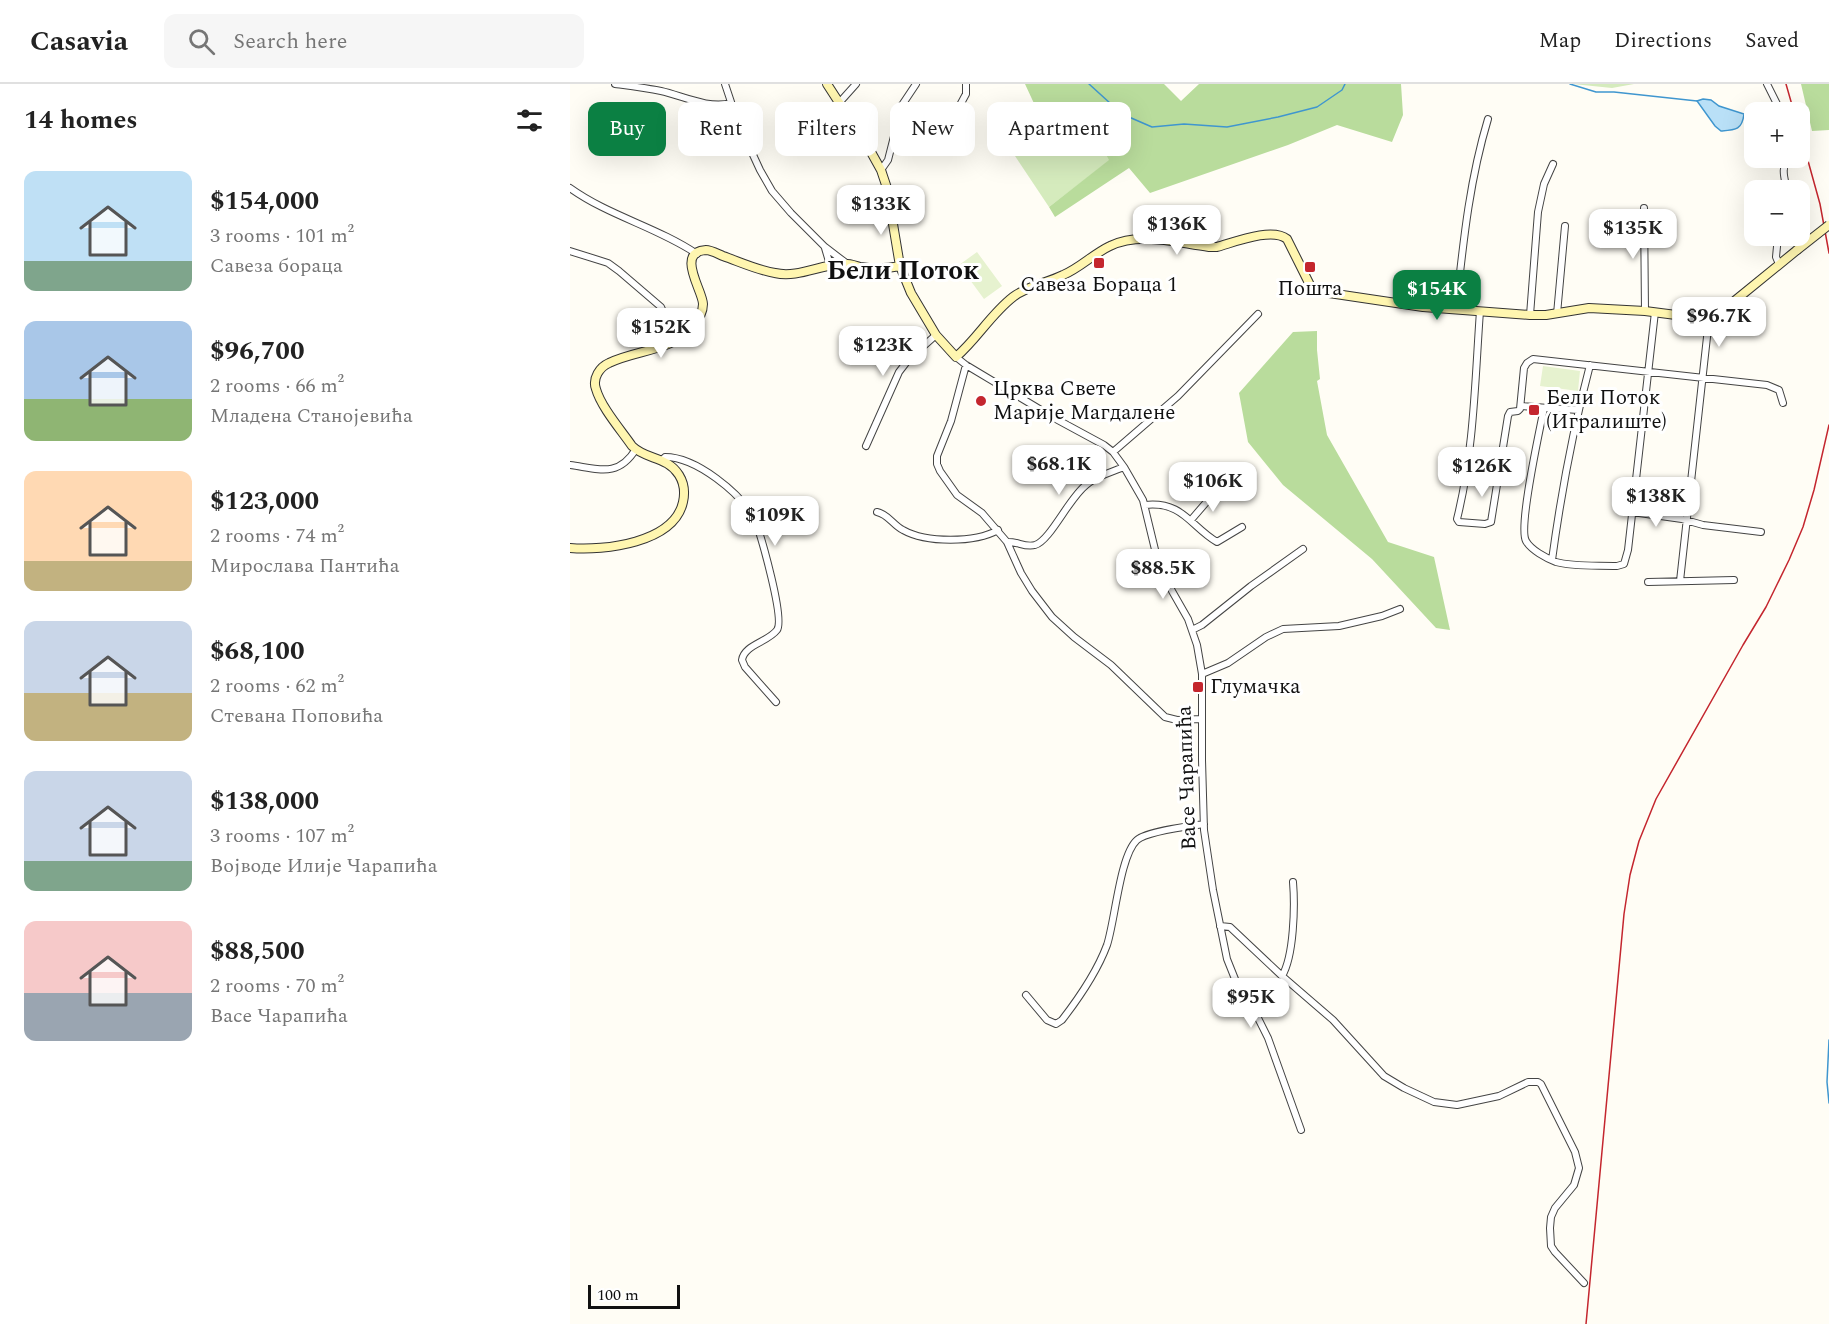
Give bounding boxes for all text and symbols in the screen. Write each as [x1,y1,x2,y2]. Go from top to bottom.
search box [164,14,584,68]
text: Casavia [30,20,128,63]
icon: search [185,25,218,58]
text: Search here [233,25,347,58]
text: Map [1539,25,1581,57]
text: Directions [1614,25,1712,57]
text: Saved [1745,25,1799,57]
text: 14 homes [24,100,138,140]
chip: Buy [588,102,666,156]
chip: Rent [678,102,763,156]
chip: Filters [775,102,878,156]
chip: New [890,102,975,156]
chip: Apartment [987,102,1131,156]
map controls [1744,102,1810,246]
button: + [1744,102,1810,168]
icon: filters [513,104,546,137]
button: − [1744,180,1810,246]
text: $154,000 [210,181,319,221]
pin: $133K [839,185,923,236]
text: $133K [851,189,911,219]
icon: home [72,195,144,267]
pin: $136K [1135,205,1219,256]
text: $136K [1147,209,1207,239]
pin: $135K [1591,209,1675,260]
text: $135K [1603,213,1663,243]
text: 3 rooms · 101 m² [210,221,354,251]
district label: Бели Поток [827,250,980,292]
text: Савеза бораца [210,251,343,281]
marker: Савеза Бораца 1 [1092,256,1106,270]
marker: Пошта [1303,260,1317,274]
place label: Савеза Бораца 1 [1020,269,1178,301]
pin: $154K [1395,270,1479,321]
place label: Пошта [1277,273,1343,305]
text: $154K [1407,274,1467,304]
pin: $96.7K [1670,297,1768,348]
text: $96.7K [1686,301,1752,331]
pin: $152K [619,308,703,359]
text: $152K [631,312,691,342]
pin: $123K [841,326,925,377]
text: $123K [853,330,913,360]
text: $96,700 [210,331,304,371]
icon: home [72,345,144,417]
text: 2 rooms · 66 m² [210,371,344,401]
place label: Црква Свете Марије Магдалене [993,373,1176,429]
place label: Бели Поток (Игралиште) [1546,382,1667,438]
marker: Црква Свете Марије Магдалене [974,394,988,408]
text: Младена Станојевића [210,401,413,431]
marker: Бели Поток (Игралиште) [1527,403,1541,417]
pin: $68.1K [1010,445,1108,496]
pin: $126K [1440,447,1524,498]
text: $68.1K [1026,449,1092,479]
text: $126K [1452,451,1512,481]
pin: $106K [1171,462,1255,513]
text: $106K [1183,466,1243,496]
pin: $138K [1614,477,1698,528]
text: $123,000 [210,481,319,521]
text: $138K [1626,481,1686,511]
icon: home [72,495,144,567]
pin: $109K [733,496,817,547]
text: $109K [745,500,805,530]
text: 2 rooms · 74 m² [210,521,344,551]
pin: $88.5K [1114,549,1212,600]
text: Мирослава Пантића [210,551,399,581]
text: $88.5K [1130,553,1196,583]
text: $68,100 [210,631,304,671]
icon: home [72,645,144,717]
text: 2 rooms · 62 m² [210,671,344,701]
place label: Глумачка [1210,671,1301,703]
marker: Глумачка [1191,680,1205,694]
text: Стевана Поповића [210,701,383,731]
street label: Васе Чарапића [1168,704,1206,851]
text: $138,000 [210,781,319,821]
icon: home [72,795,144,867]
text: 3 rooms · 107 m² [210,821,354,851]
text: Војводе Илије Чарапића [210,851,437,881]
text: $88,500 [210,931,304,971]
icon: home [72,945,144,1017]
text: 2 rooms · 70 m² [210,971,344,1001]
pin: $95K [1215,978,1287,1029]
text: $95K [1226,982,1276,1012]
text: Васе Чарапића [210,1001,348,1031]
scale bar [588,1282,680,1310]
text: 100 m [597,1283,639,1307]

